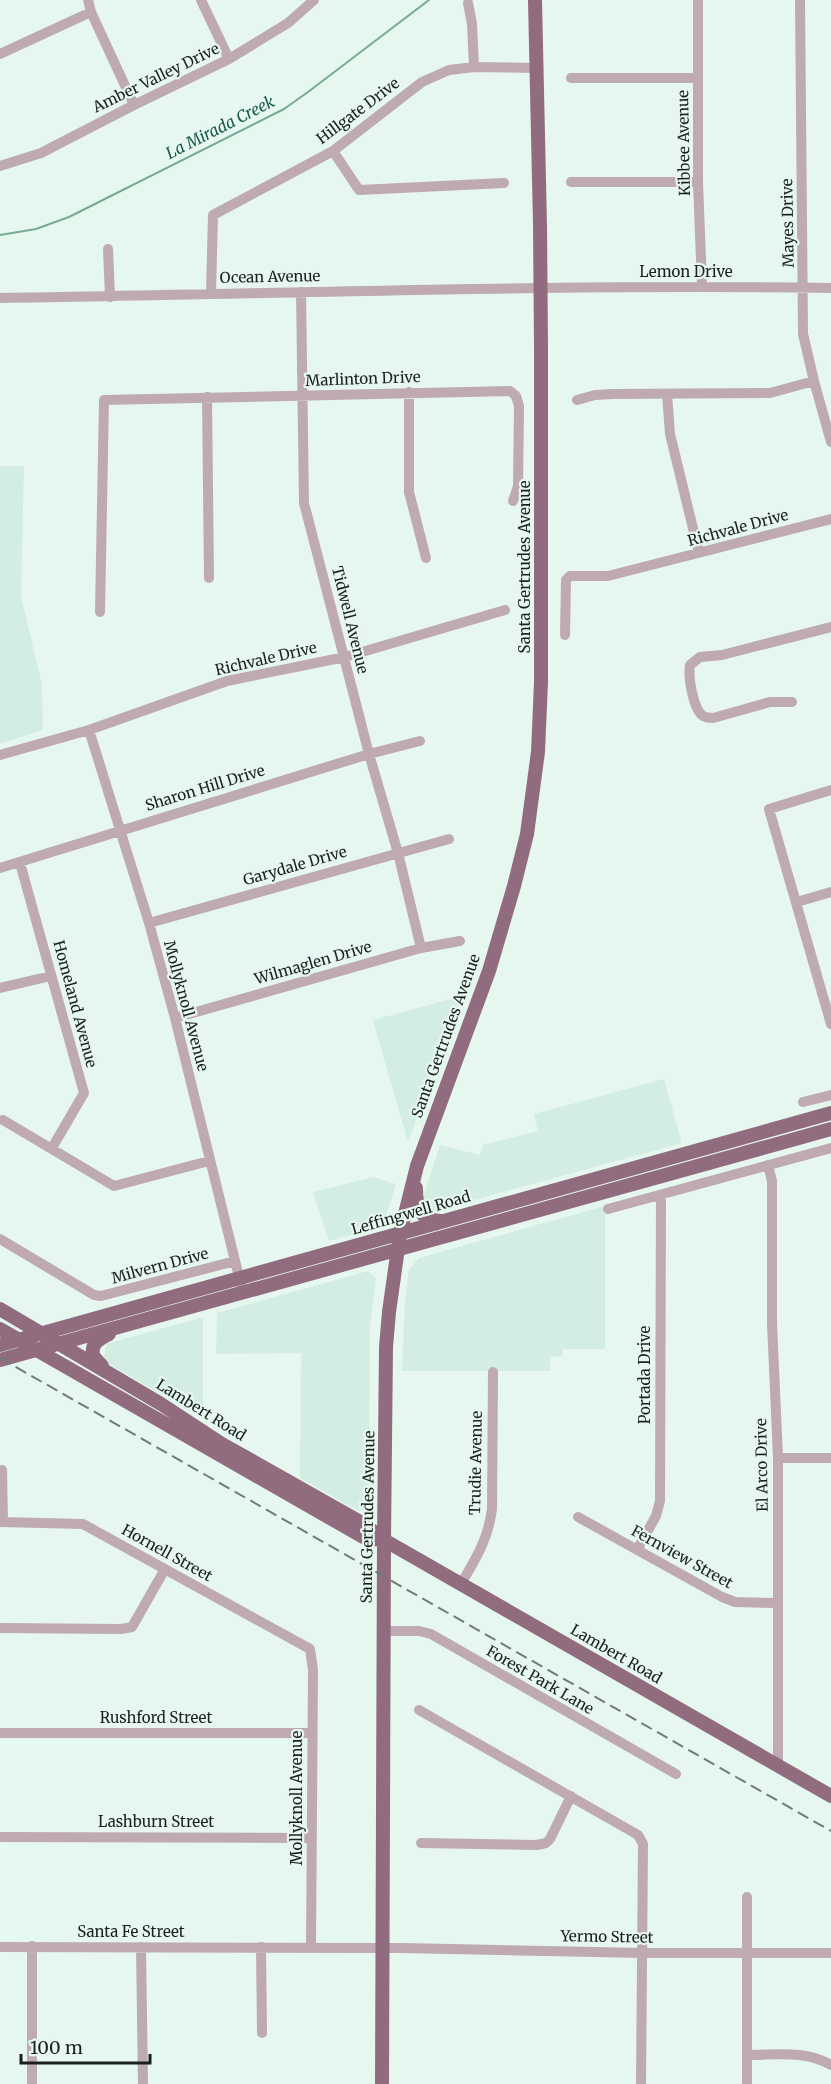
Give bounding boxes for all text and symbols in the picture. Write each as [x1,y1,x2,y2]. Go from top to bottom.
street label: Amber Valley Drive [88,39,222,117]
street label: Hillgate Drive [313,73,403,148]
street label: Kibbee Avenue [673,90,694,196]
water label: La Mirada Creek [162,91,278,163]
street label: Mayes Drive [777,178,798,268]
street label: Lemon Drive [639,262,733,281]
street label: Ocean Avenue [220,266,321,287]
street label: Marlinton Drive [305,367,421,390]
street label: Santa Gertrudes Avenue [515,480,534,653]
street label: Richvale Drive [685,505,791,550]
street label: Tidwell Avenue [328,564,373,676]
street label: Richvale Drive [213,638,319,679]
street label: Sharon Hill Drive [143,760,267,815]
street label: Garydale Drive [241,842,349,889]
street label: Wilmaglen Drive [251,937,374,989]
street label: Homeland Avenue [49,938,102,1070]
street label: Mollyknoll Avenue [160,938,213,1073]
street label: Santa Gertrudes Avenue [407,951,484,1120]
street label: Leffingwell Road [349,1186,473,1239]
street label: Milvern Drive [109,1243,211,1288]
street label: Portada Drive [635,1326,654,1424]
street label: Lambert Road [153,1374,250,1445]
street label: Trudie Avenue [465,1410,486,1515]
street label: El Arco Drive [751,1418,772,1512]
street label: Santa Gertrudes Avenue [356,1430,379,1604]
street label: Hornell Street [119,1520,216,1585]
street label: Fernview Street [628,1521,737,1592]
street label: Lambert Road [567,1620,665,1687]
street label: Forest Park Lane [483,1641,597,1718]
street label: Rushford Street [100,1708,212,1727]
street label: Mollyknoll Avenue [287,1731,306,1865]
street label: Lashburn Street [98,1812,214,1831]
street label: Santa Fe Street [77,1922,185,1941]
street label: Yermo Street [559,1926,654,1947]
scale bar [21,2027,150,2065]
text: 100 m [30,2036,83,2059]

